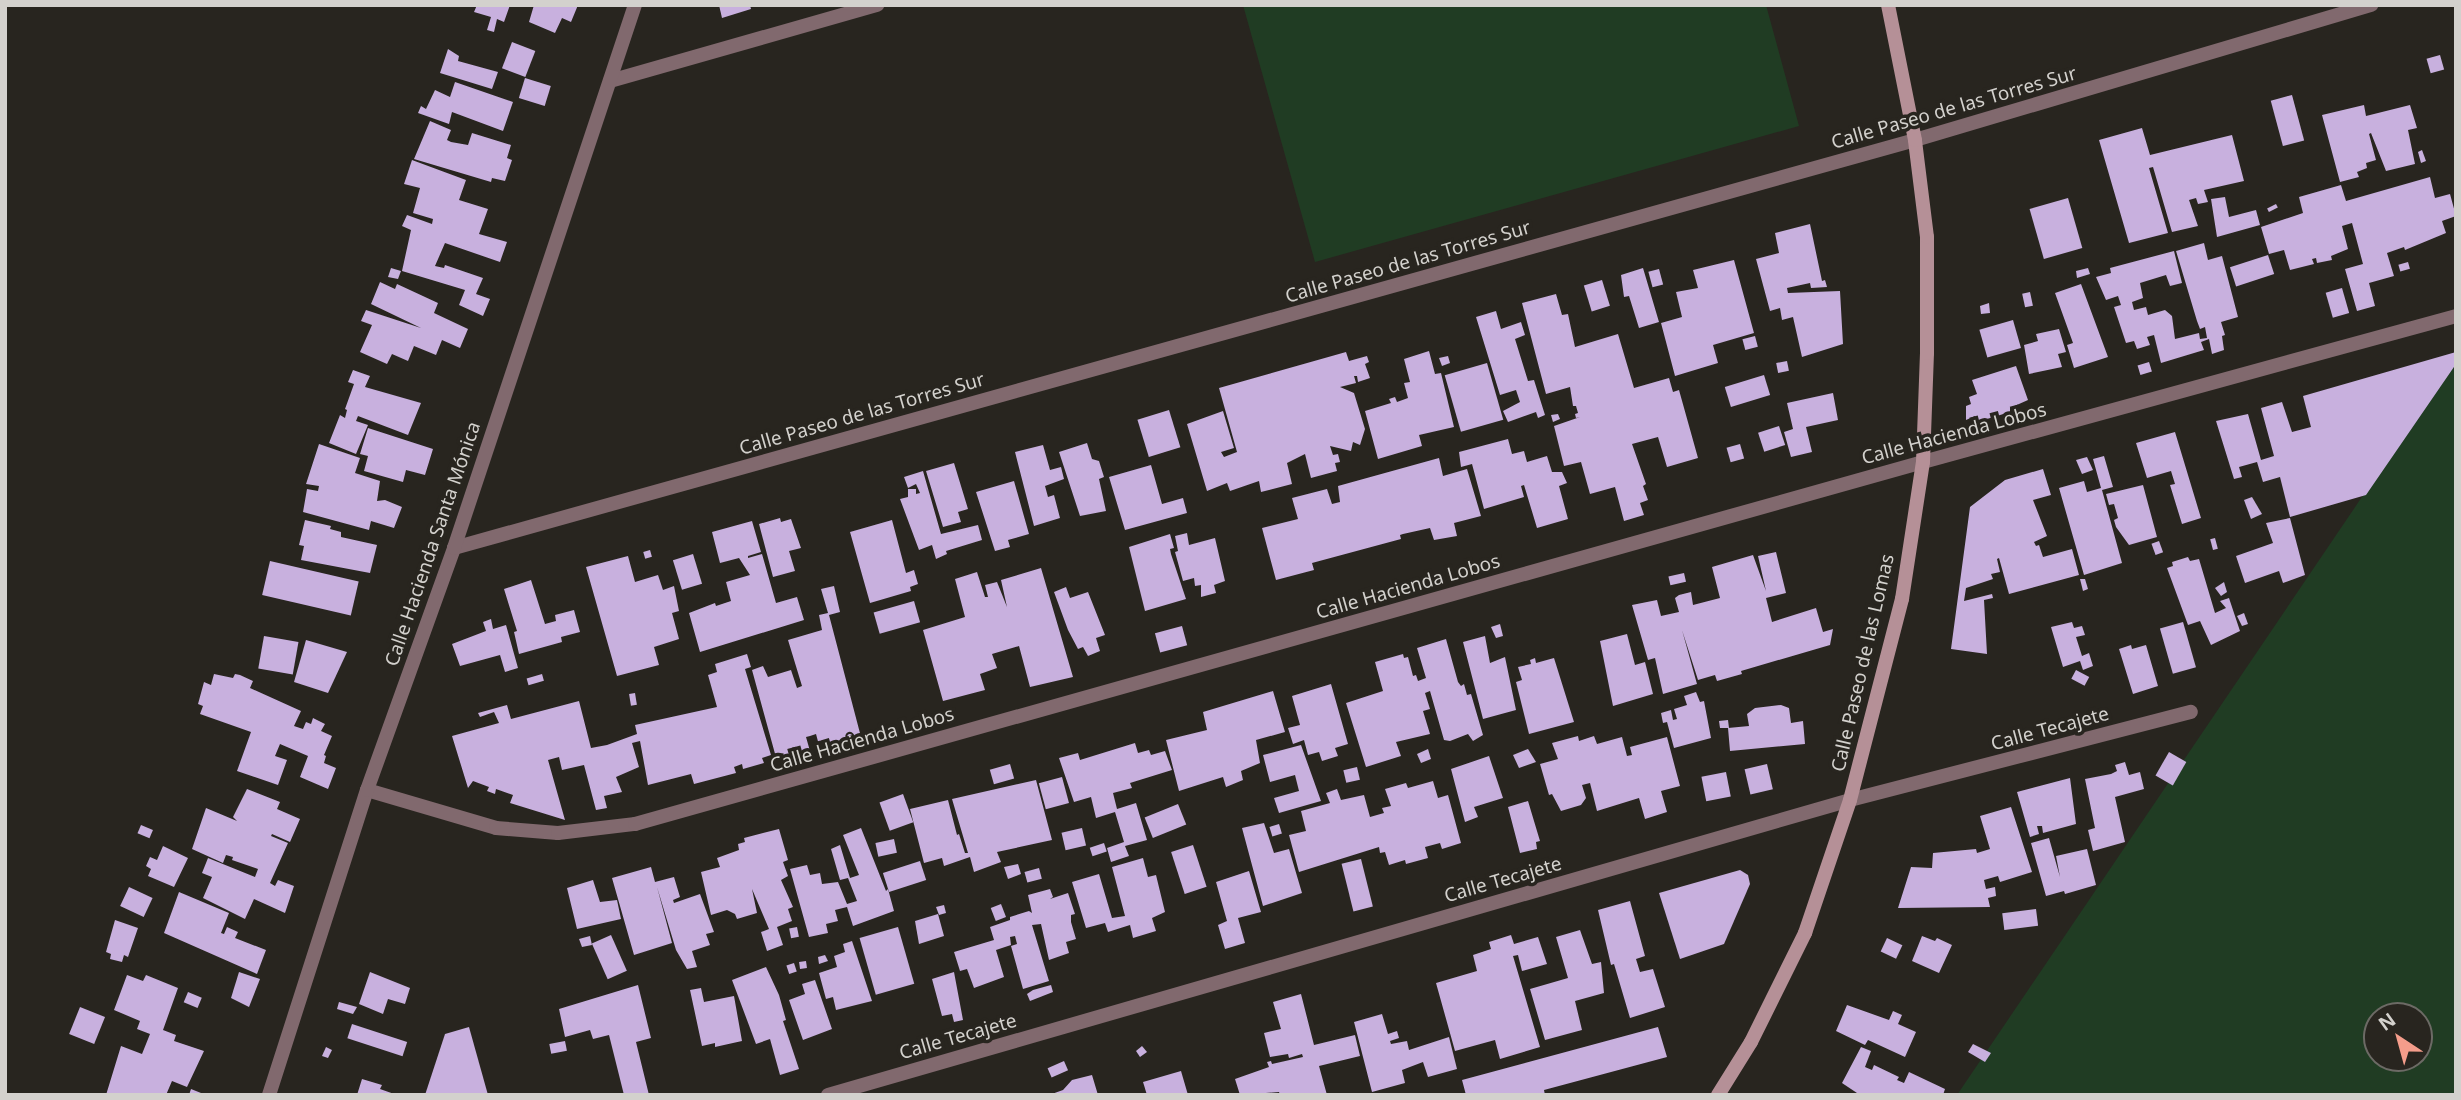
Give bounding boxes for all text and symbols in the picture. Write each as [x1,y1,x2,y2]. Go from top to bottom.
street label: Calle Paseo de las Torres Sur [1829,62,2079,154]
street label: Calle Paseo de las Torres Sur [1283,216,1533,308]
street label: Calle Paseo de las Torres Sur [737,368,987,460]
street label: Calle Hacienda Lobos [1859,398,2049,470]
street label: Calle Hacienda Santa Mónica [380,419,486,669]
street label: Calle Hacienda Lobos [1313,550,1503,624]
street label: Calle Paseo de las Lomas [1827,552,1899,774]
street label: Calle Tecajete [1989,702,2111,756]
street label: Calle Hacienda Lobos [767,703,957,777]
street label: Calle Tecajete [1442,852,1564,908]
north arrow [2363,1002,2433,1072]
text: N [2373,1007,2401,1037]
street label: Calle Tecajete [897,1009,1019,1065]

